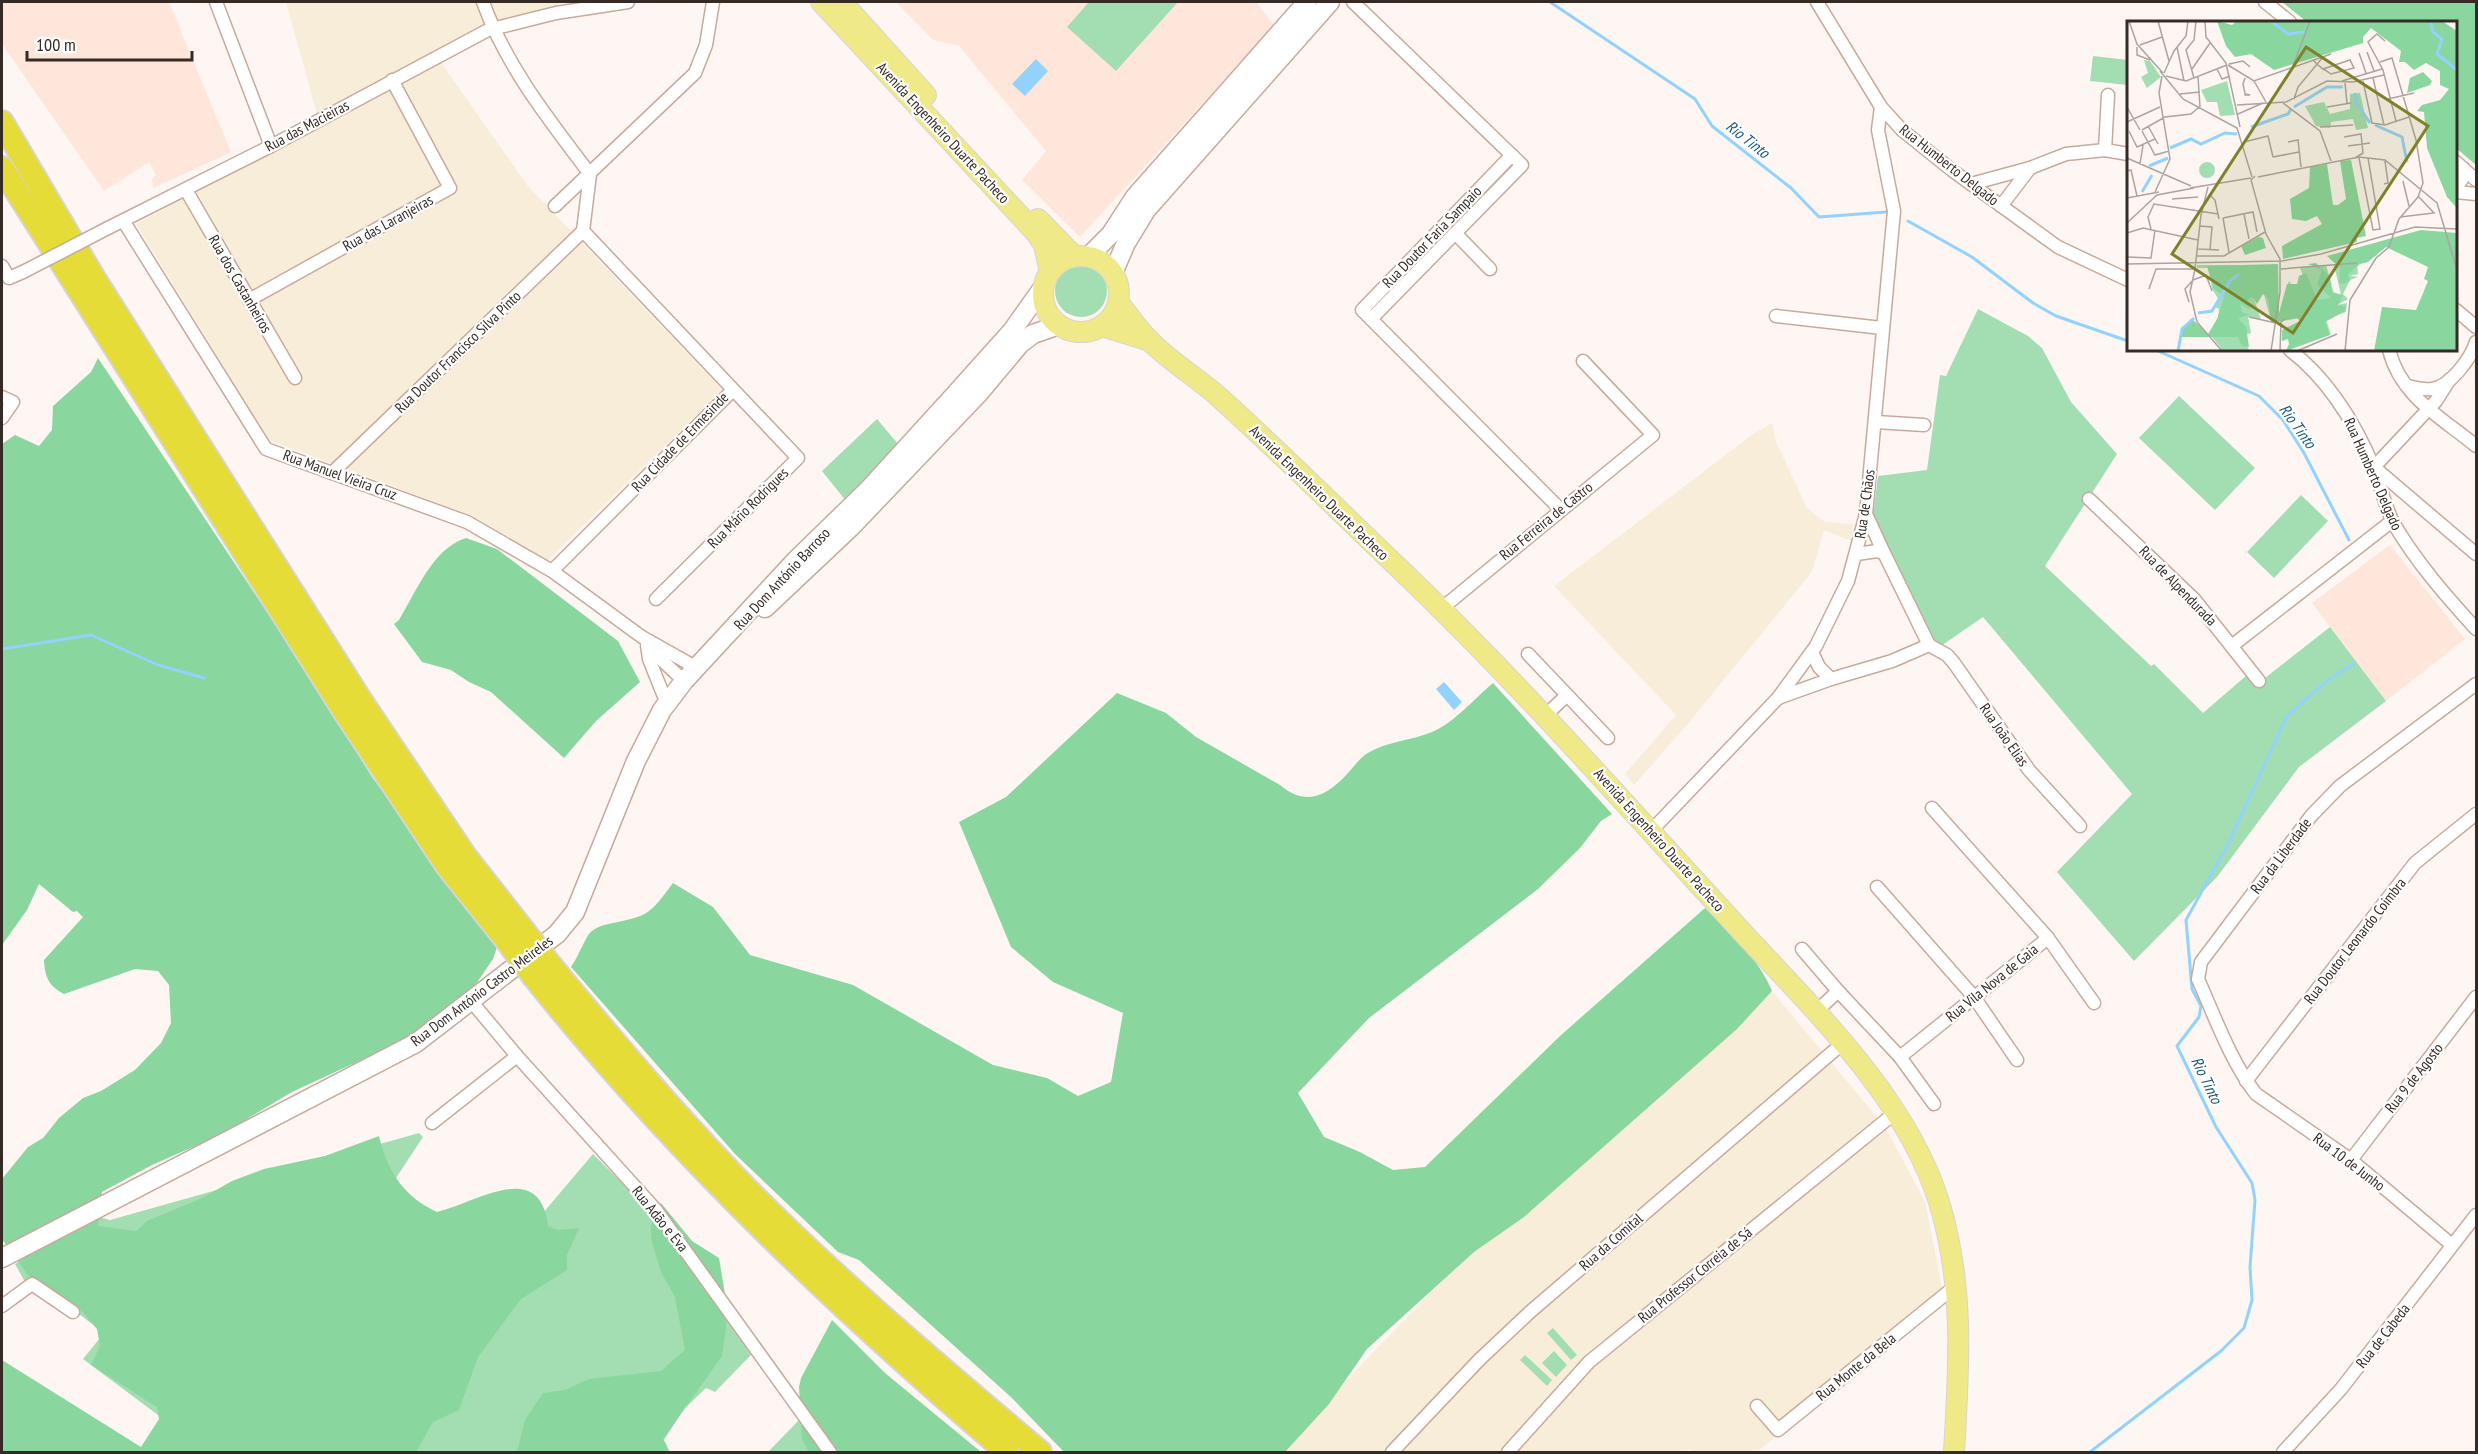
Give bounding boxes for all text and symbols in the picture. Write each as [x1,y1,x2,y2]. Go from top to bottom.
inset map [2127,21,2457,351]
scale bar [27,24,192,62]
text: 100 m [36,33,76,56]
street label: Avenida Engenheiro Duarte Pacheco [873,58,1014,207]
street label: Rua das Macieiras [262,95,352,156]
water label: Rio Tinto [1722,116,1775,163]
street label: Rua Humberto Delgado [1896,120,2003,209]
street label: Rua Doutor Faria Sampaio [1378,182,1485,292]
street label: Rua das Laranjeiras [339,190,436,255]
street label: Rua dos Castanheiros [205,231,276,336]
street label: Rua Doutor Francisco Silva Pinto [391,286,525,417]
street label: Rua Cidade de Ermesinde [627,388,732,495]
water label: Rio Tinto [2275,400,2321,453]
street label: Rua Humberto Delgado [2340,415,2407,533]
street label: Avenida Engenheiro Duarte Pacheco [1246,421,1393,564]
street label: Rua Manuel Vieira Cruz [281,445,400,504]
street label: Rua Mário Rodrigues [703,463,792,552]
street label: Rua de Chãos [1850,468,1879,540]
street label: Rua Ferreira de Castro [1495,477,1596,564]
street label: Rua Dom António Barroso [729,524,834,634]
street label: Rua de Alpendurada [2135,542,2221,630]
street label: Rua João Elias [1976,699,2033,770]
street label: Avenida Engenheiro Duarte Pacheco [1590,764,1729,915]
street label: Rua da Liberdade [2246,814,2315,897]
street label: Rua Doutor Leonardo Coimbra [2299,874,2410,1008]
street label: Rua Dom António Castro Meireles [407,931,557,1050]
street label: Rua Vila Nova de Gaia [1942,940,2042,1026]
street label: Rua 9 de Agosto [2380,1039,2447,1117]
water label: Rio Tinto [2187,1053,2227,1108]
street label: Rua 10 de Junho [2310,1128,2389,1195]
street label: Rua Adão e Eva [628,1182,693,1256]
street label: Rua da Comital [1575,1208,1647,1274]
street label: Rua Professor Correia de Sá [1634,1223,1756,1327]
street label: Rua de Cabeda [2352,1300,2414,1372]
street label: Rua Monte da Bela [1812,1329,1899,1405]

